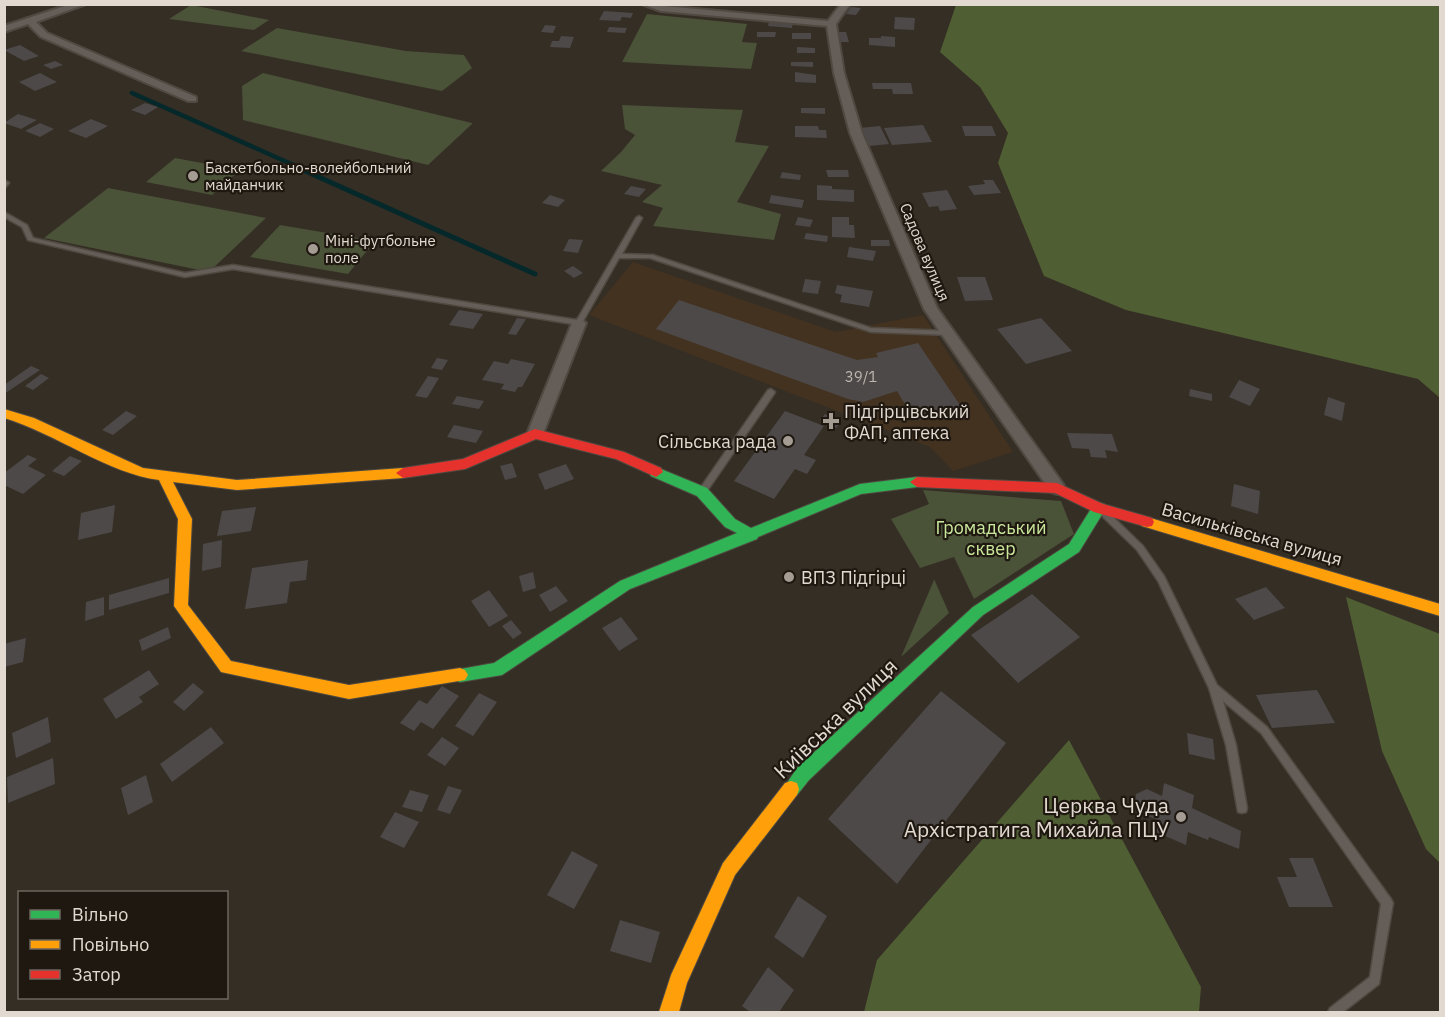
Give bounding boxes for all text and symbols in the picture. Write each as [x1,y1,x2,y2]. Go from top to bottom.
place label: Баскетбольно-волейбольний майданчик [205,158,412,194]
marker: Баскетбольно-волейбольний майданчик [186,169,200,183]
street label: Садова вулиця [896,200,954,304]
place label: Міні-футбольне поле [325,231,436,267]
marker: Міні-футбольне поле [306,242,320,256]
house number: 39/1 [845,367,877,386]
place label: Підгірцівський ФАП, аптека [844,400,969,444]
marker: Підгірцівський ФАП, аптека [822,412,840,430]
place label: Сільська рада [658,430,776,453]
marker: Сільська рада [781,434,795,448]
street label: Васильківська вулиця [1159,497,1345,571]
park label: Громадський сквер [935,516,1047,560]
place label: ВПЗ Підгірці [801,566,906,589]
marker: ВПЗ Підгірці [782,570,796,584]
street label: Київська вулиця [767,652,903,784]
place label: Церква Чуда Архістратига Михайла ПЦУ [904,791,1169,843]
marker: Церква Чуда Архістратига Михайла ПЦУ [1174,810,1188,824]
legend [18,891,228,999]
text: Вільно [72,903,128,926]
text: Повільно [72,933,149,956]
text: Затор [72,963,121,986]

